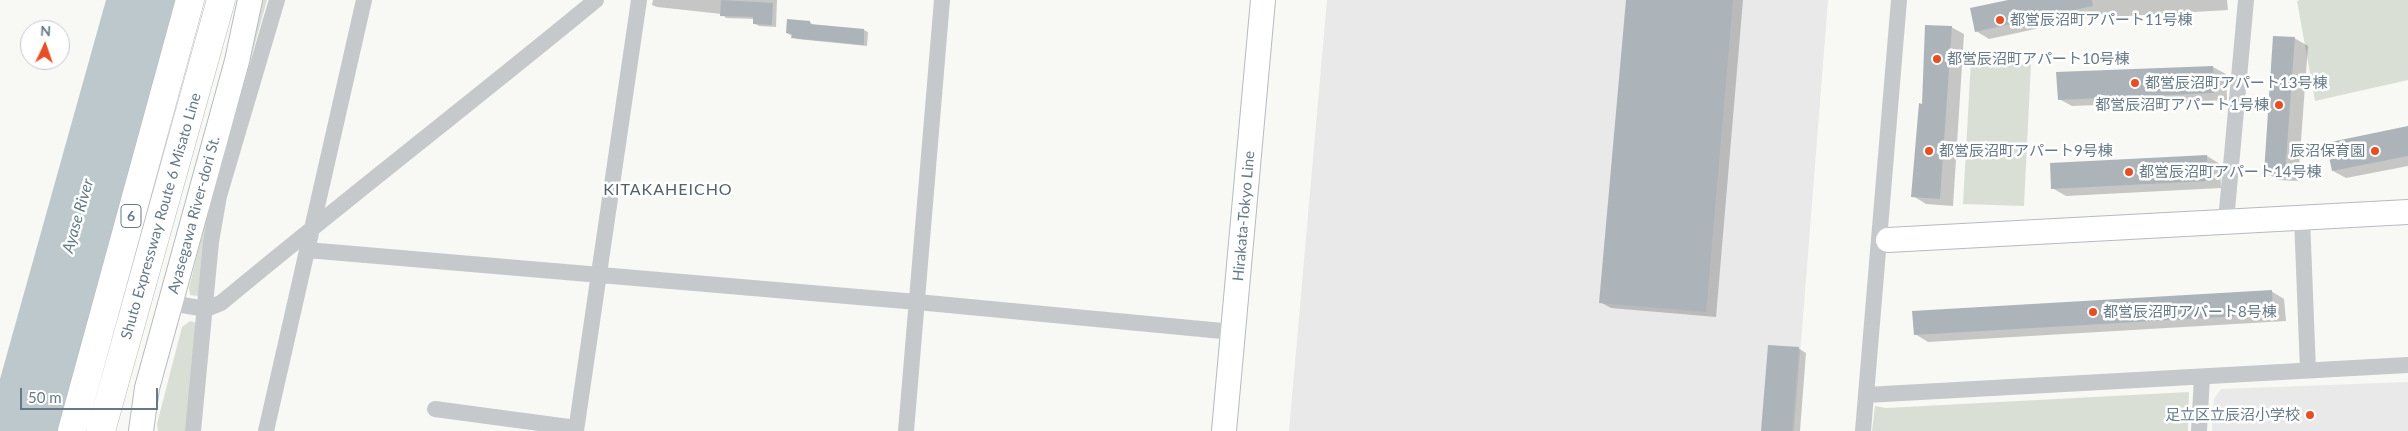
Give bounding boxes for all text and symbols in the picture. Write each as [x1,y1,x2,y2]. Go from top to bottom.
place label: 都営辰沼町アパート11号棟 [2010,11,2192,29]
marker: 都営辰沼町アパート11号棟 [1994,14,2006,26]
north arrow [20,20,70,70]
text: N [40,22,52,39]
place label: 都営辰沼町アパート10号棟 [1947,50,2129,68]
marker: 都営辰沼町アパート10号棟 [1931,53,1943,65]
place label: 都営辰沼町アパート13号棟 [2145,74,2327,92]
marker: 都営辰沼町アパート13号棟 [2129,77,2141,89]
street label: Shuto Expressway Route 6 Misato Line [117,91,205,341]
place label: 都営辰沼町アパート1号棟 [2095,96,2269,114]
marker: 都営辰沼町アパート1号棟 [2273,99,2285,111]
street label: Ayasegawa River-dori St. [164,134,224,296]
place label: 都営辰沼町アパート9号棟 [1939,142,2113,160]
place label: 辰沼保育園 [2290,142,2365,160]
marker: 都営辰沼町アパート9号棟 [1923,145,1935,157]
marker: 辰沼保育園 [2369,145,2381,157]
street label: Hirakata-Tokyo Line [1229,150,1259,282]
place label: 都営辰沼町アパート14号棟 [2139,163,2321,181]
marker: 都営辰沼町アパート14号棟 [2123,166,2135,178]
water label: Ayase River [58,177,98,255]
district label: KITAKAHEICHO [602,180,734,200]
road number: 6 [121,205,141,228]
place label: 都営辰沼町アパート8号棟 [2103,303,2277,321]
marker: 都営辰沼町アパート8号棟 [2087,306,2099,318]
scale bar [22,378,160,410]
text: 50 m [28,388,62,406]
place label: 足立区立辰沼小学校 [2165,406,2300,424]
marker: 足立区立辰沼小学校 [2304,409,2316,421]

